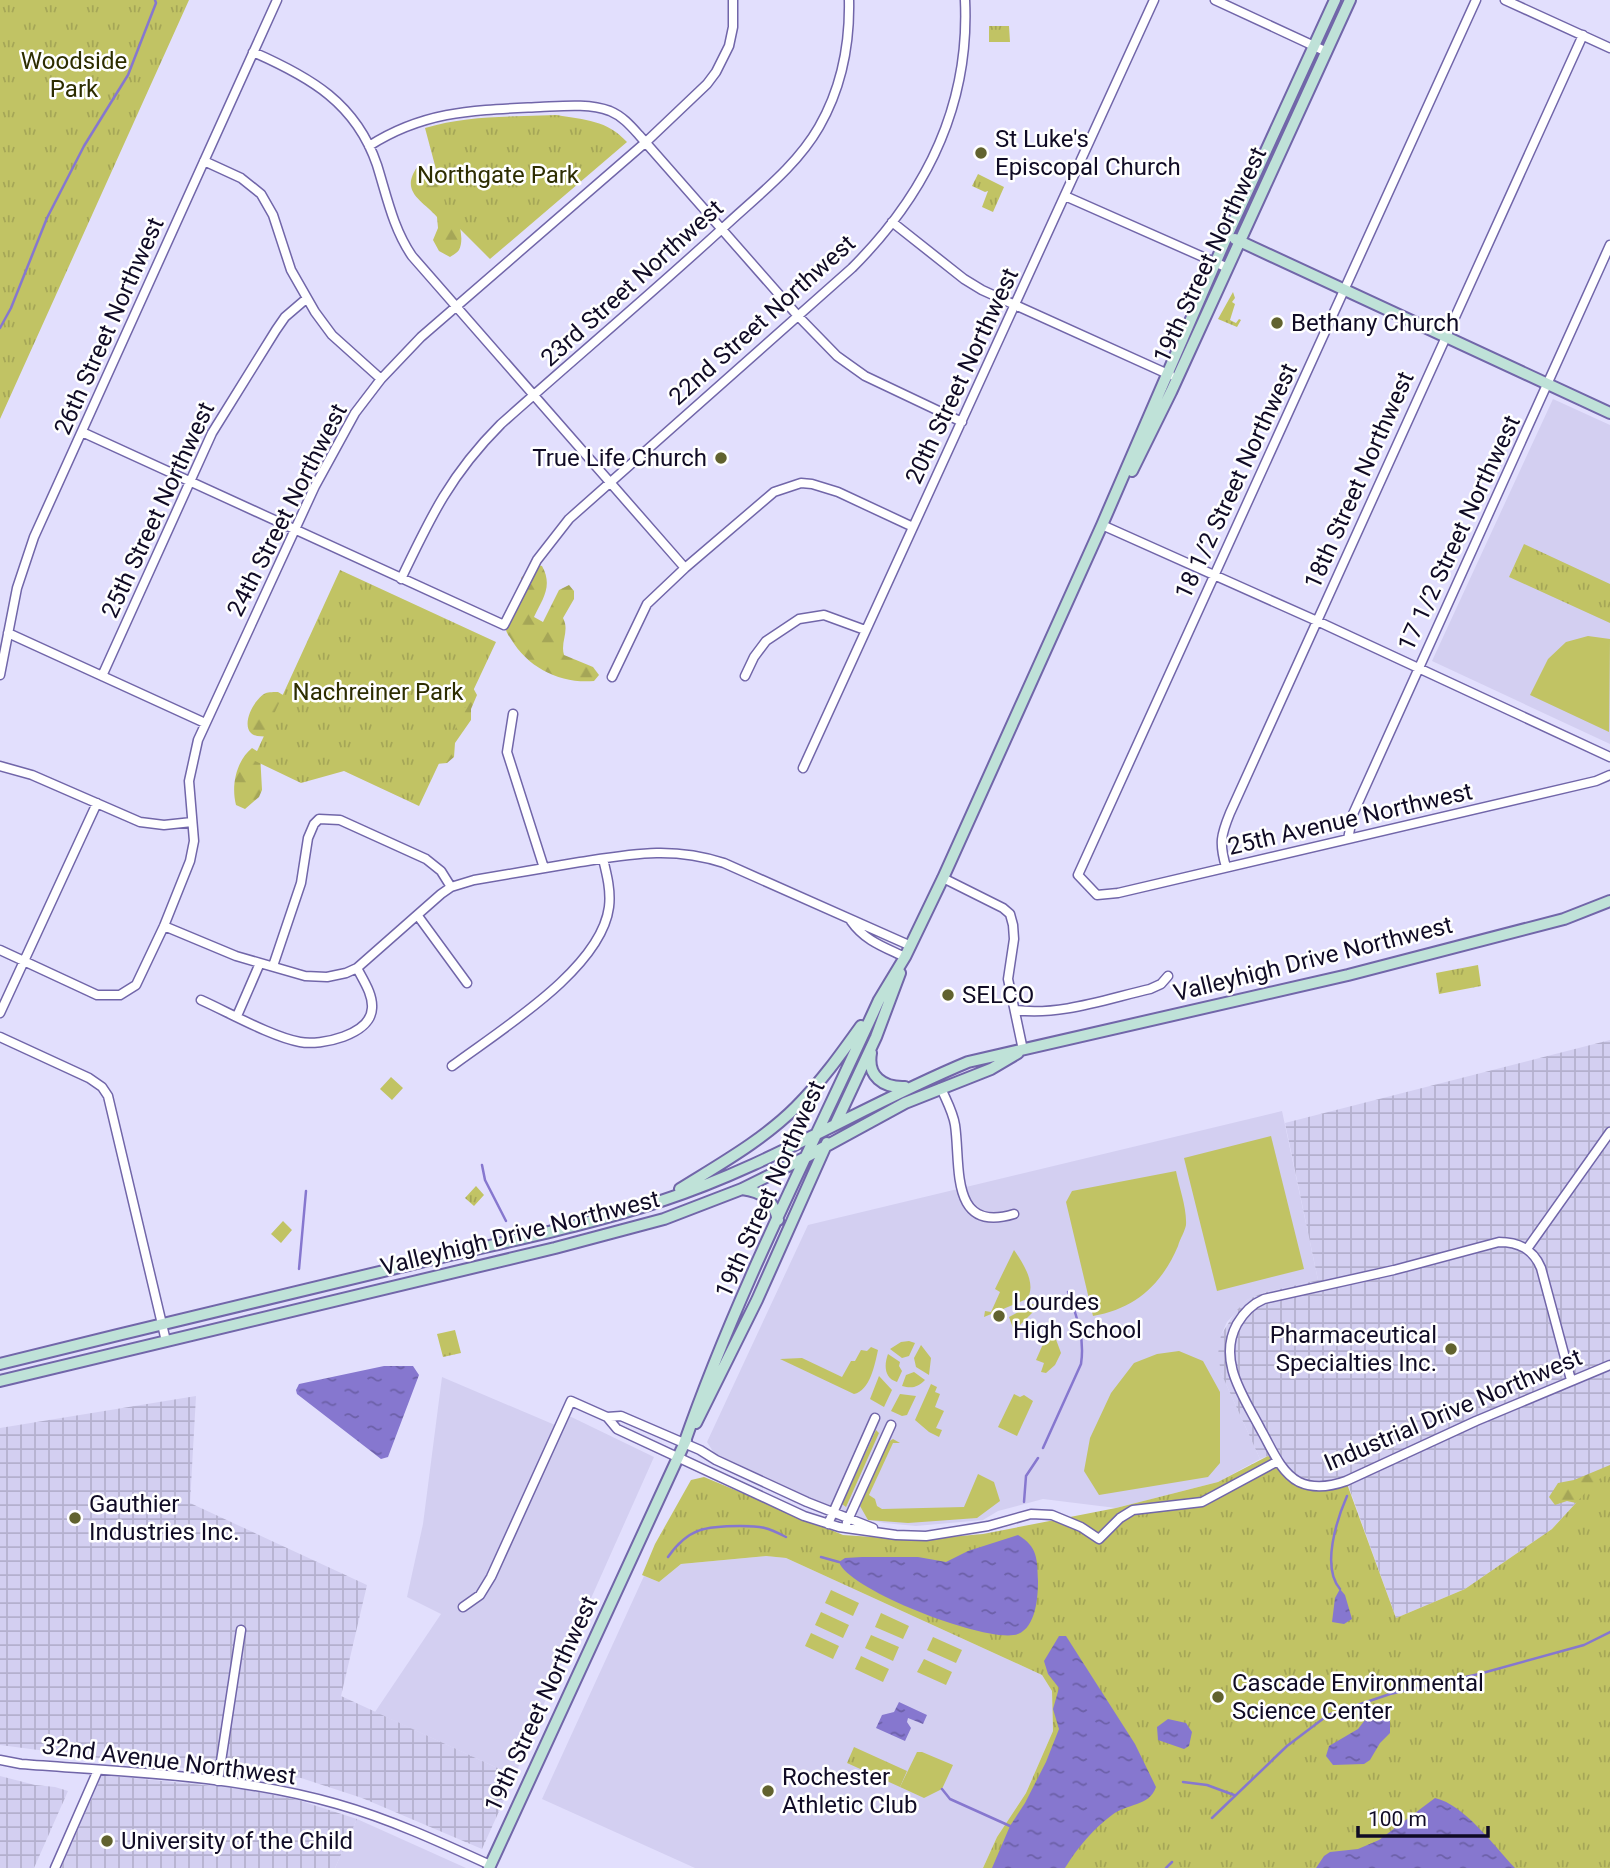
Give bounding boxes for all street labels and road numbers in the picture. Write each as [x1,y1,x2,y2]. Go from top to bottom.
street label: 19th Street Northwest [1148,143,1272,367]
street label: 23rd Street Northwest [535,194,729,372]
street label: 26th Street Northwest [48,213,170,439]
street label: 22nd Street Northwest [663,229,861,411]
street label: 20th Street Northwest [900,264,1024,488]
street label: 18 1/2 Street Northwest [1169,359,1303,603]
street label: 18th Street Northwest [1298,367,1420,593]
street label: 25th Street Northwest [96,398,220,622]
street label: 24th Street Northwest [221,399,353,621]
street label: 17 1/2 Street Northwest [1392,411,1526,655]
street label: 25th Avenue Northwest [1225,777,1475,861]
street label: Valleyhigh Drive Northwest [1171,911,1456,1007]
street label: 19th Street Northwest [709,1076,831,1302]
street label: Valleyhigh Drive Northwest [378,1185,663,1281]
street label: Industrial Drive Northwest [1320,1343,1586,1477]
street label: 19th Street Northwest [479,1592,603,1816]
street label: 32nd Avenue Northwest [40,1732,298,1790]

